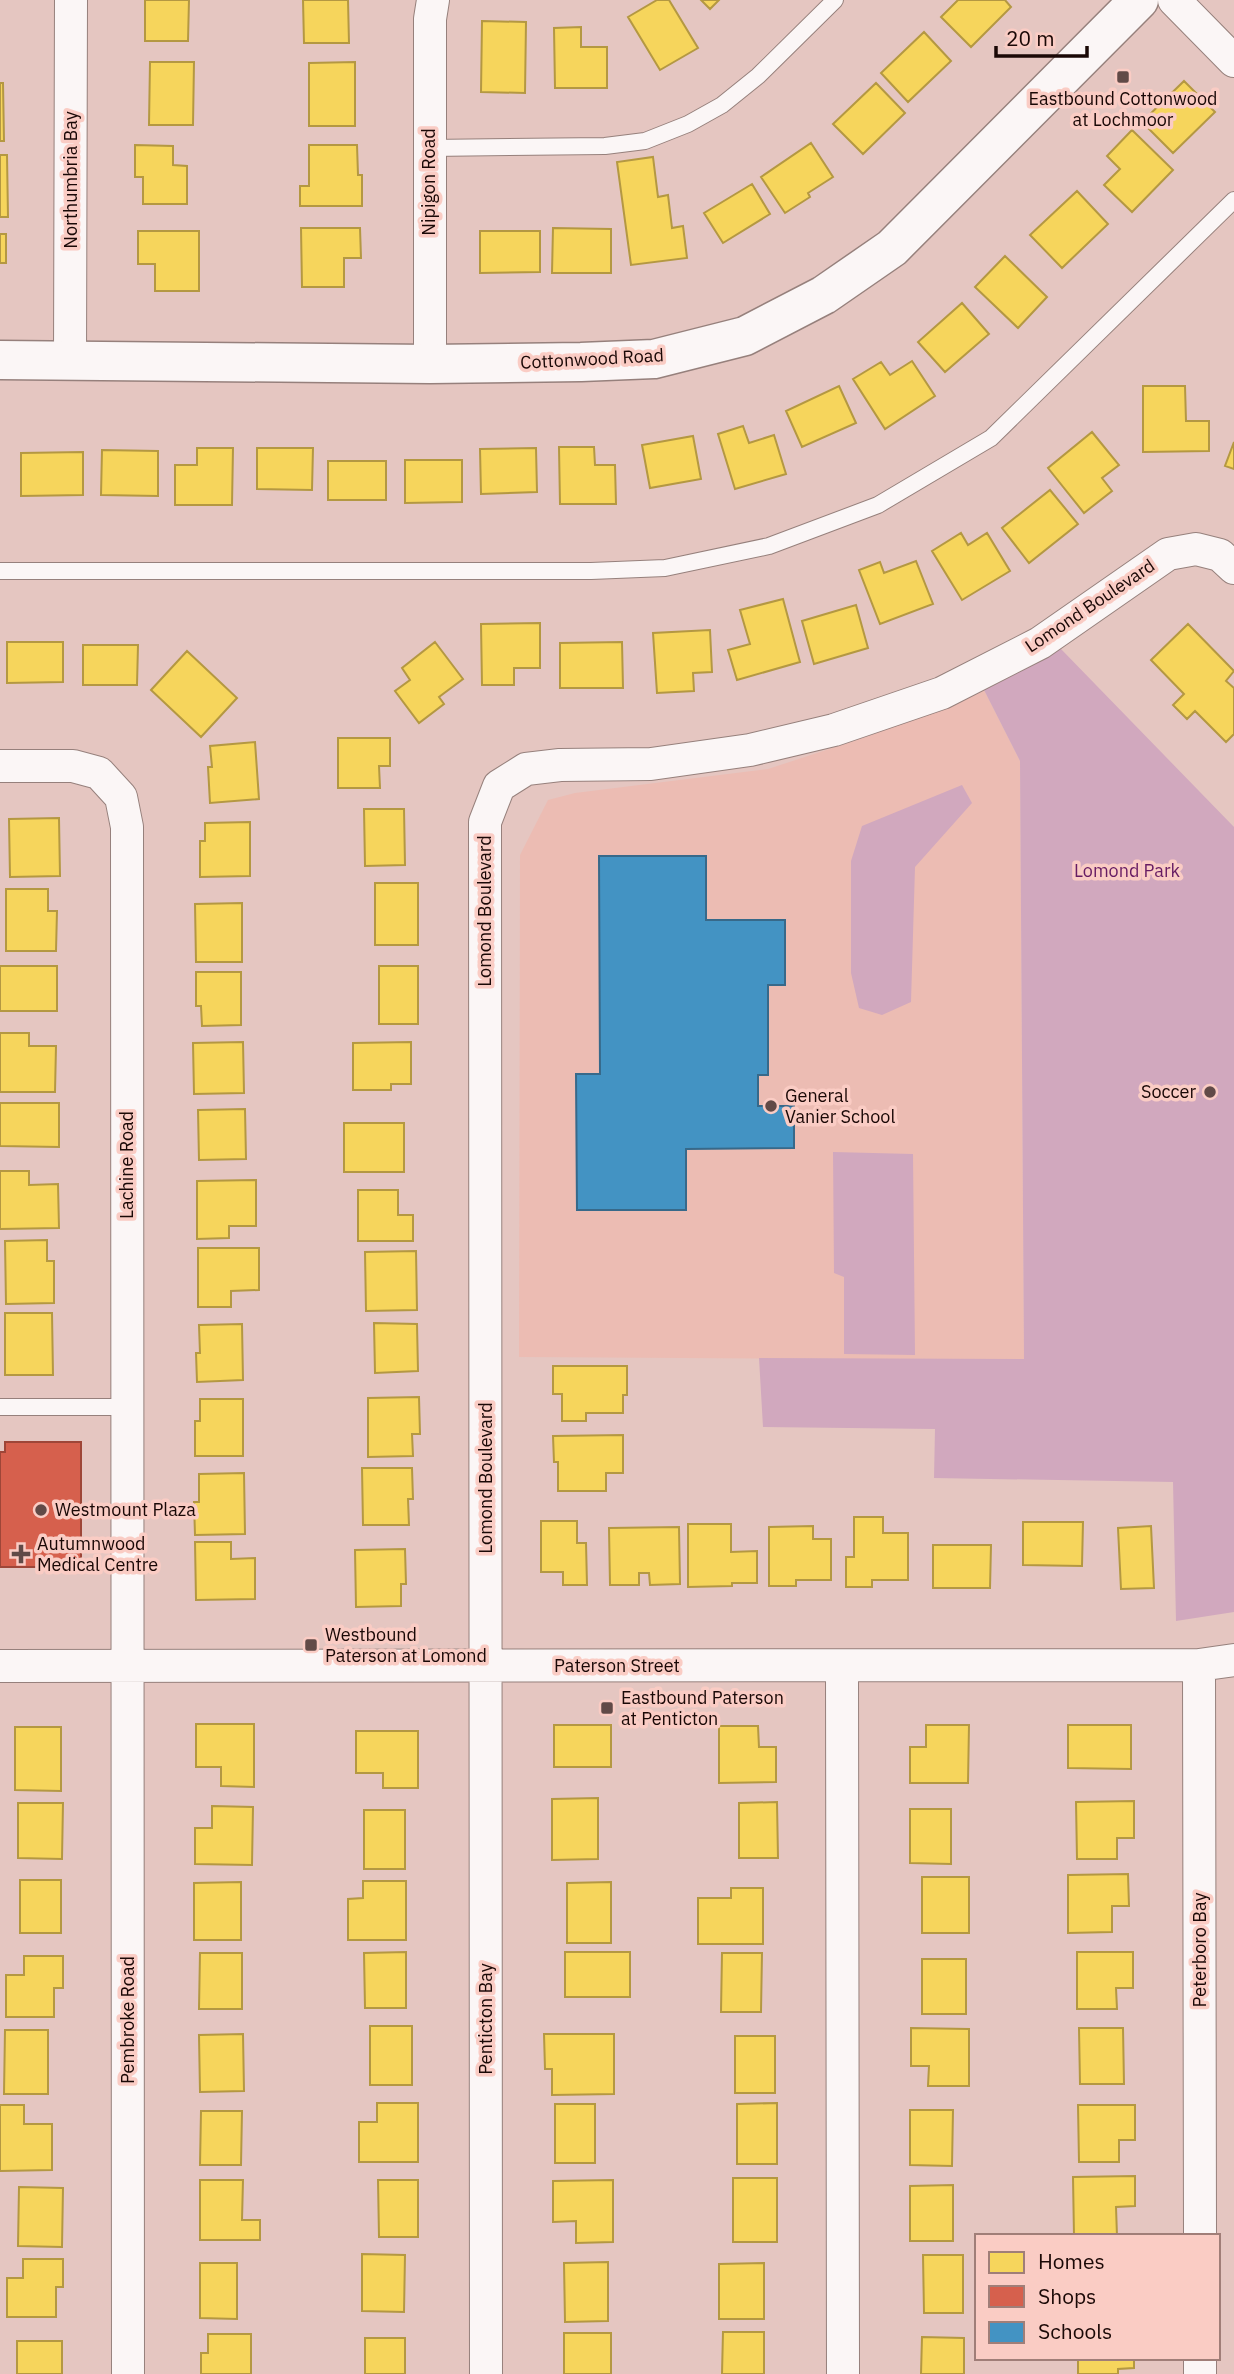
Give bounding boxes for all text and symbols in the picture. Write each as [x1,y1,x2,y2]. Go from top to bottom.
scale bar [996,14,1087,58]
text: 20 m [1006,24,1055,52]
marker: Eastbound Cottonwood at Lochmoor [1115,69,1131,85]
place label: Eastbound Cottonwood at Lochmoor [1029,87,1217,131]
street label: Northumbria Bay [59,111,82,249]
street label: Nipigon Road [417,128,440,236]
street label: Cottonwood Road [520,343,664,374]
street label: Lomond Boulevard [1020,554,1159,657]
street label: Lomond Boulevard [473,835,496,987]
park label: Lomond Park [1074,859,1181,882]
place label: Soccer [1141,1080,1196,1103]
place label: General Vanier School [785,1084,895,1128]
marker: Soccer [1202,1084,1218,1100]
marker: General Vanier School [763,1098,779,1114]
street label: Lachine Road [115,1111,138,1219]
street label: Lomond Boulevard [474,1402,497,1554]
place label: Westmount Plaza [55,1498,196,1521]
marker: Westmount Plaza [33,1502,49,1518]
place label: Autumnwood Medical Centre [37,1532,158,1576]
marker: Autumnwood Medical Centre [11,1544,31,1564]
place label: Westbound Paterson at Lomond [325,1623,487,1667]
marker: Westbound Paterson at Lomond [303,1637,319,1653]
street label: Paterson Street [554,1654,680,1677]
place label: Eastbound Paterson at Penticton [621,1686,784,1730]
marker: Eastbound Paterson at Penticton [599,1700,615,1716]
street label: Peterboro Bay [1188,1893,1211,2007]
street label: Pembroke Road [116,1956,139,2084]
street label: Penticton Bay [474,1963,497,2075]
legend [975,2234,1220,2360]
text: Homes [1038,2247,1105,2275]
text: Shops [1038,2282,1096,2310]
text: Schools [1038,2317,1112,2345]

